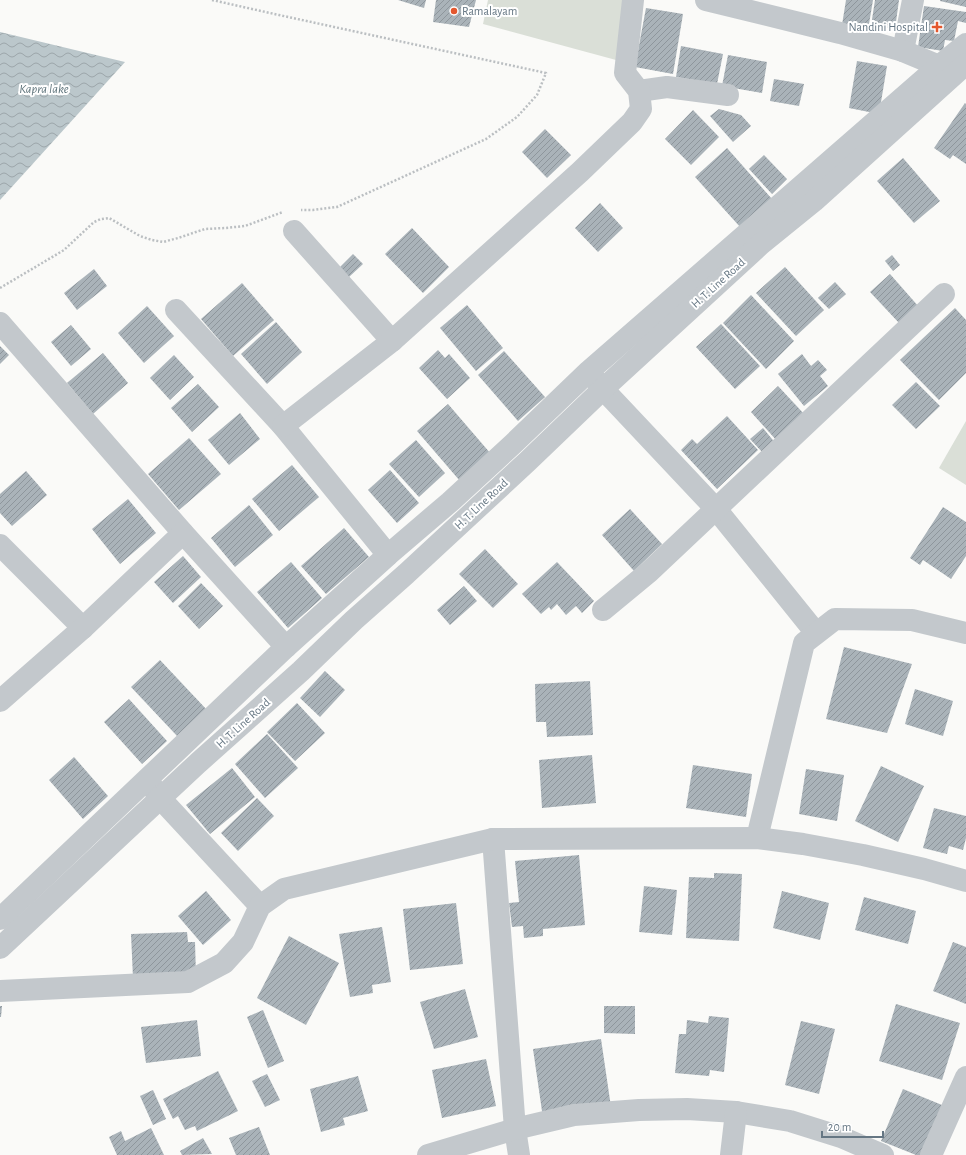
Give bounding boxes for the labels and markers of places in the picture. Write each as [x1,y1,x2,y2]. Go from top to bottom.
place label: Ramalayam [462,5,517,18]
marker: Ramalayam [449,6,459,16]
place label: Nandini Hospital [849,21,928,33]
marker: Nandini Hospital [931,21,943,33]

